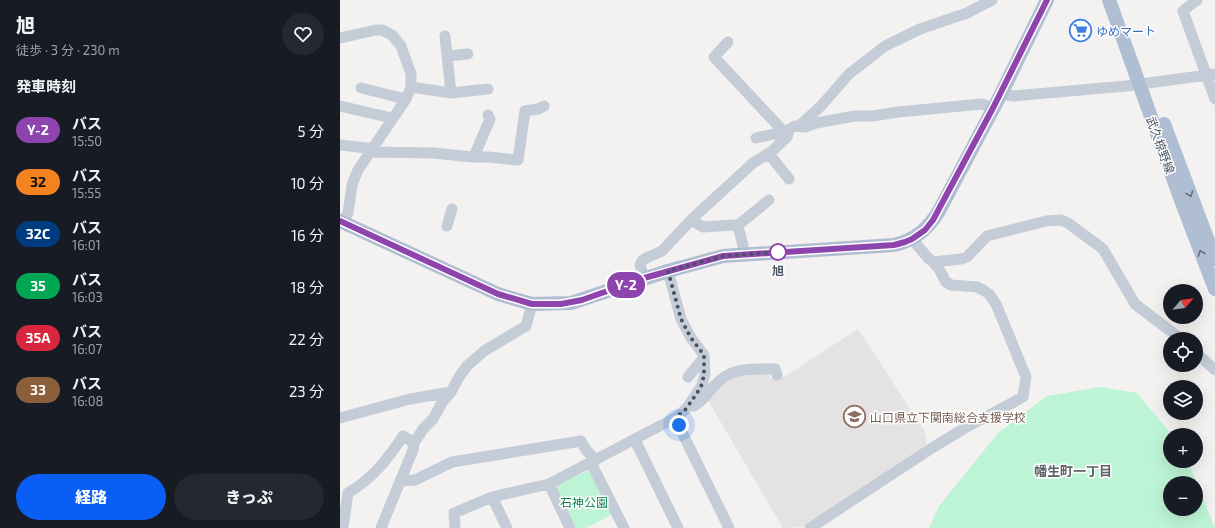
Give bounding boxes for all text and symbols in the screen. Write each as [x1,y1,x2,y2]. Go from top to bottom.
text: 旭 [16,13,35,36]
button: heart [282,13,324,55]
supermarket icon: ゆめマート [1067,18,1093,44]
place label: ゆめマート [1096,24,1156,38]
text: 徒歩 · 3 分 · 230 m [16,42,120,58]
text: 発車時刻 [16,77,76,95]
text: バス [72,114,102,132]
street label: 武久椋野線 [1144,114,1178,176]
text: Y-2 [27,121,49,138]
text: 5 分 [298,122,324,140]
text: 15:50 [72,133,102,149]
text: バス [72,166,102,184]
text: 32 [30,173,46,190]
text: 10 分 [291,174,324,192]
text: 15:55 [72,185,101,201]
one-way arrow [1185,191,1193,198]
text: バス [72,218,102,236]
text: 32C [26,225,50,242]
text: 16 分 [291,226,324,244]
text: 16:01 [72,237,101,253]
marker: 旭 [769,243,787,261]
one-way arrow [1197,249,1205,256]
place label: 旭 [772,263,784,277]
text: バス [72,270,102,288]
line badge: Y-2 [603,272,649,298]
text: Y-2 [615,276,637,293]
text: 35 [30,277,46,294]
text: 18 分 [291,278,324,296]
north arrow [1163,284,1203,324]
map controls [1163,284,1203,516]
text: 16:03 [72,289,103,305]
text: バス [72,322,102,340]
text: 35A [26,329,50,346]
text: 22 分 [289,330,324,348]
button: locate [1163,332,1203,372]
text: 16:07 [72,341,102,357]
text: バス [72,374,102,392]
button: layers [1163,380,1203,420]
text: 33 [30,381,46,398]
text: 23 分 [289,382,324,400]
text: 16:08 [72,393,103,409]
school or university icon: 山口県立下関南総合支援学校 [841,404,867,430]
place label: 山口県立下関南総合支援学校 [870,410,1026,424]
your location [669,415,689,435]
button: + [1163,428,1203,468]
district label: 幡生町一丁目 [1034,463,1112,479]
button: 経路 [16,474,166,520]
button: きっぷ [174,474,324,520]
button: − [1163,476,1203,516]
park label: 石神公園 [560,495,608,509]

